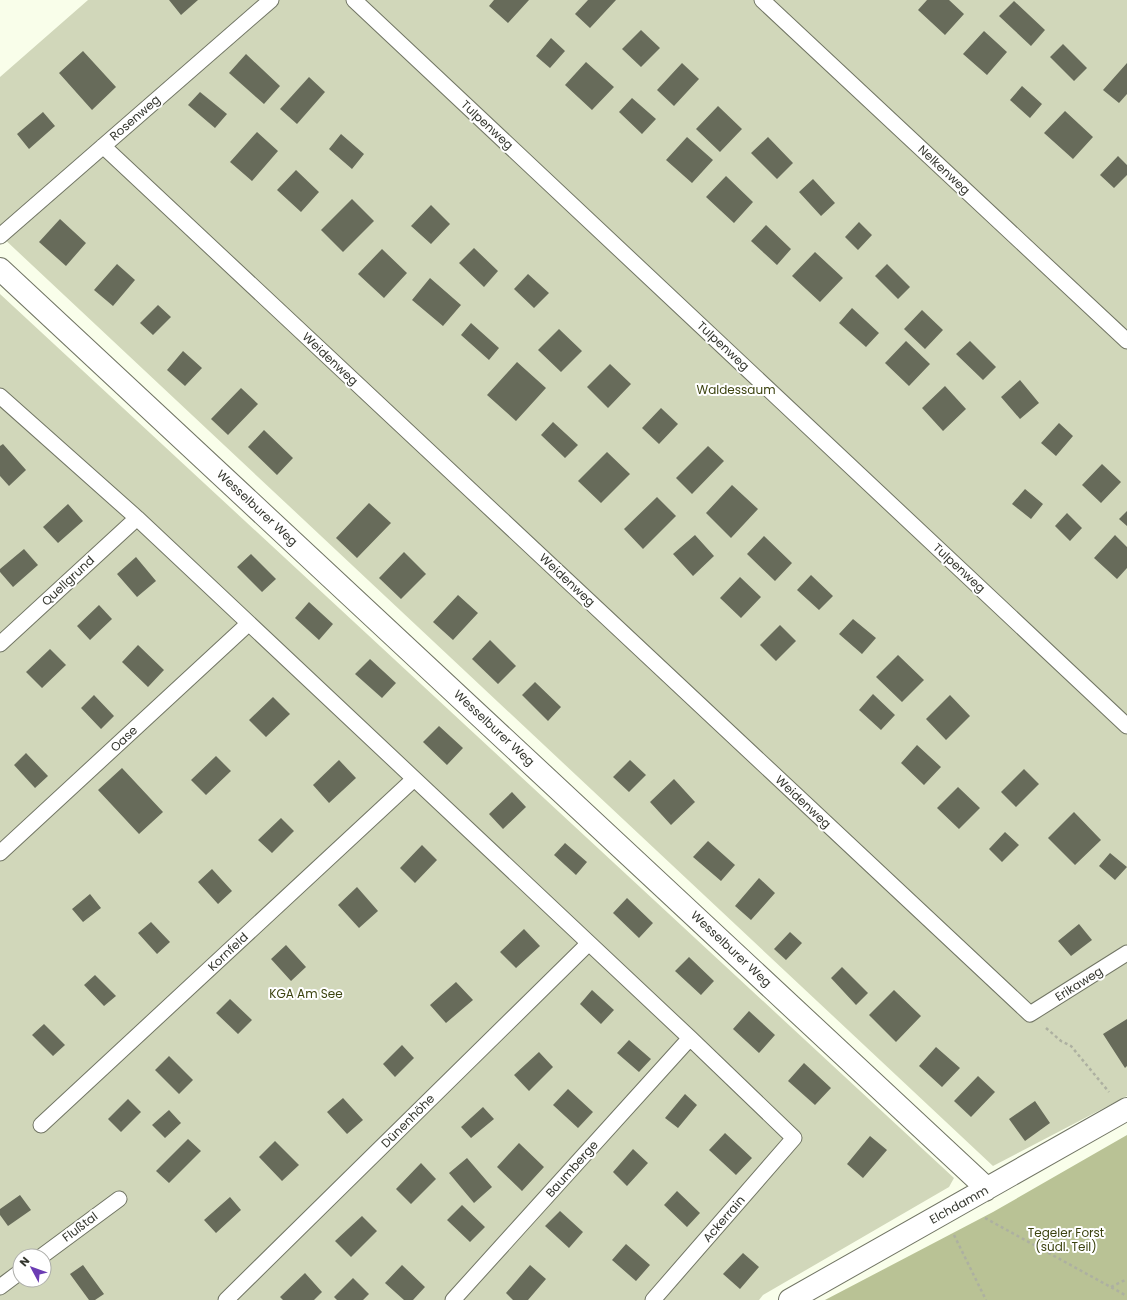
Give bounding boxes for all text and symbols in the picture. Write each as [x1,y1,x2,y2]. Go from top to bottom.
street label: Rosenweg [106,91,164,144]
street label: Tulpenweg [458,96,517,153]
street label: Nelkenweg [915,141,974,198]
street label: Tulpenweg [694,317,753,374]
street label: Weidenweg [299,328,362,389]
park label: Waldessaum [696,381,776,398]
street label: Wesselburer Weg [213,466,301,550]
street label: Tulpenweg [930,539,989,596]
street label: Weidenweg [536,549,599,610]
street label: Quellgrund [38,552,98,610]
street label: Wesselburer Weg [450,686,538,770]
street label: Oase [106,722,141,756]
street label: Weidenweg [772,771,835,832]
street label: Wesselburer Weg [687,907,775,991]
street label: Kornfeld [204,929,252,975]
street label: Erikaweg [1052,962,1106,1005]
park label: KGA Am See [269,985,343,1002]
street label: Dünenhöhe [377,1090,438,1151]
street label: Baumberge [542,1137,602,1201]
street label: Elchdamm [926,1181,991,1228]
street label: Ackerrain [699,1192,749,1246]
street label: Flußtal [58,1208,101,1246]
park label: Tegeler Forst (südl. Teil) [1028,1224,1104,1255]
north arrow [12,1248,52,1288]
text: N [16,1253,33,1270]

